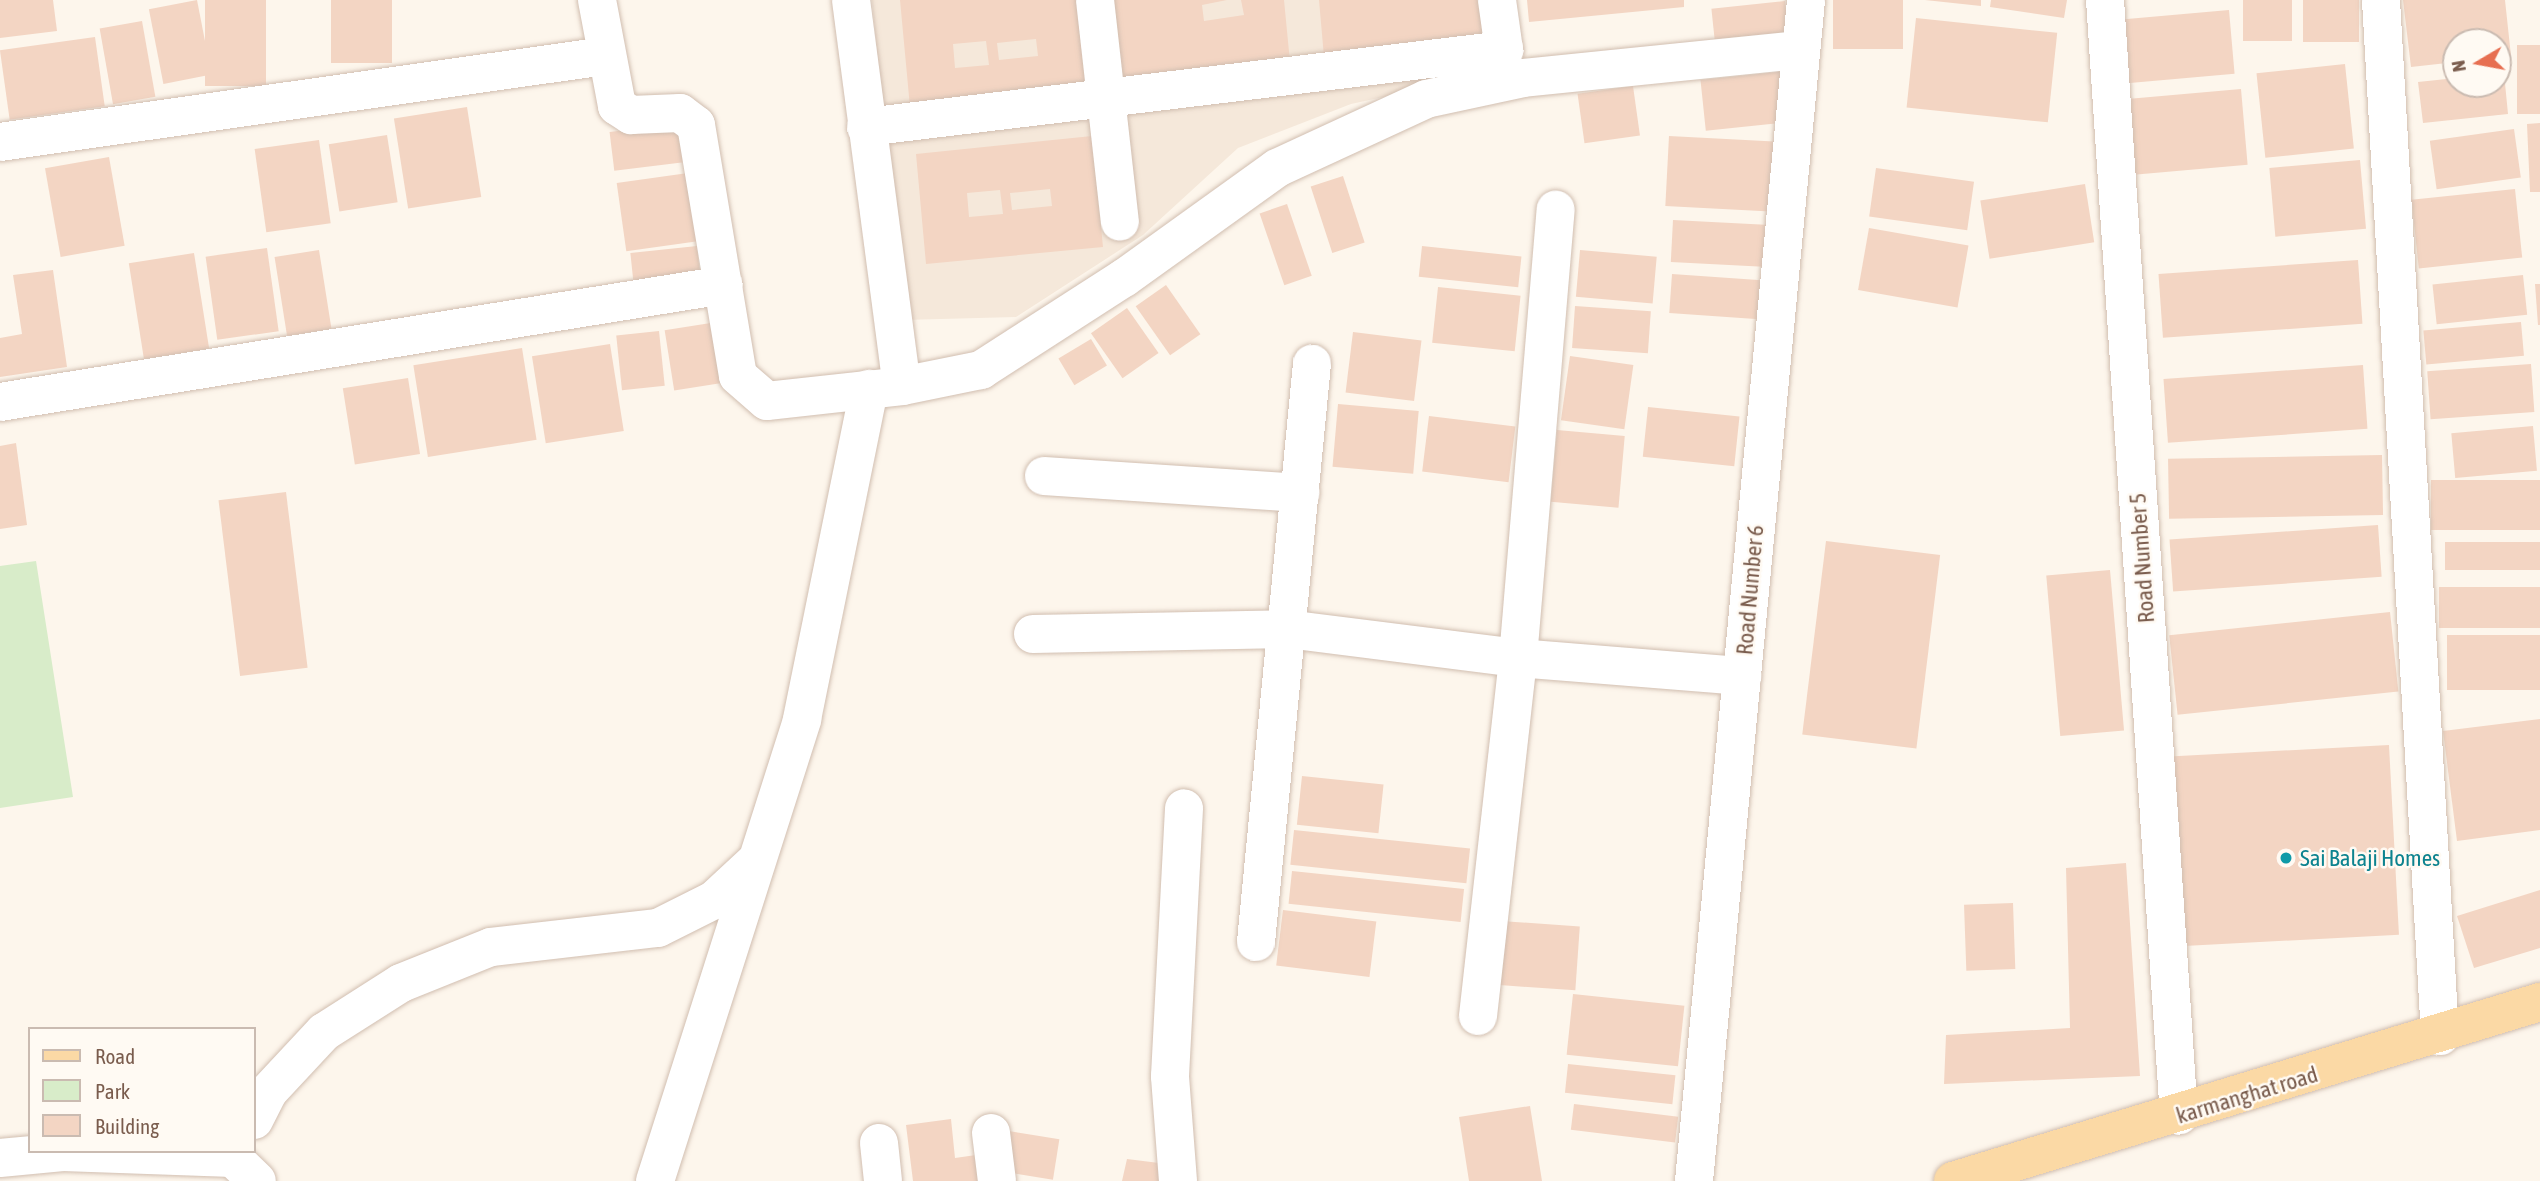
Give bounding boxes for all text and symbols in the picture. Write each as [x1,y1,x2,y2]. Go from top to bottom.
north arrow [2442,28,2512,98]
text: N [2446,59,2470,74]
street label: Road Number 5 [2124,492,2160,624]
street label: Road Number 6 [1731,524,1769,656]
place label: Sai Balaji Homes [2300,844,2440,872]
marker: Sai Balaji Homes [2278,850,2294,866]
legend [28,1027,256,1153]
text: Road [95,1044,135,1068]
street label: karmanghat road [2173,1060,2321,1130]
text: Park [95,1079,130,1103]
text: Building [95,1114,159,1138]

